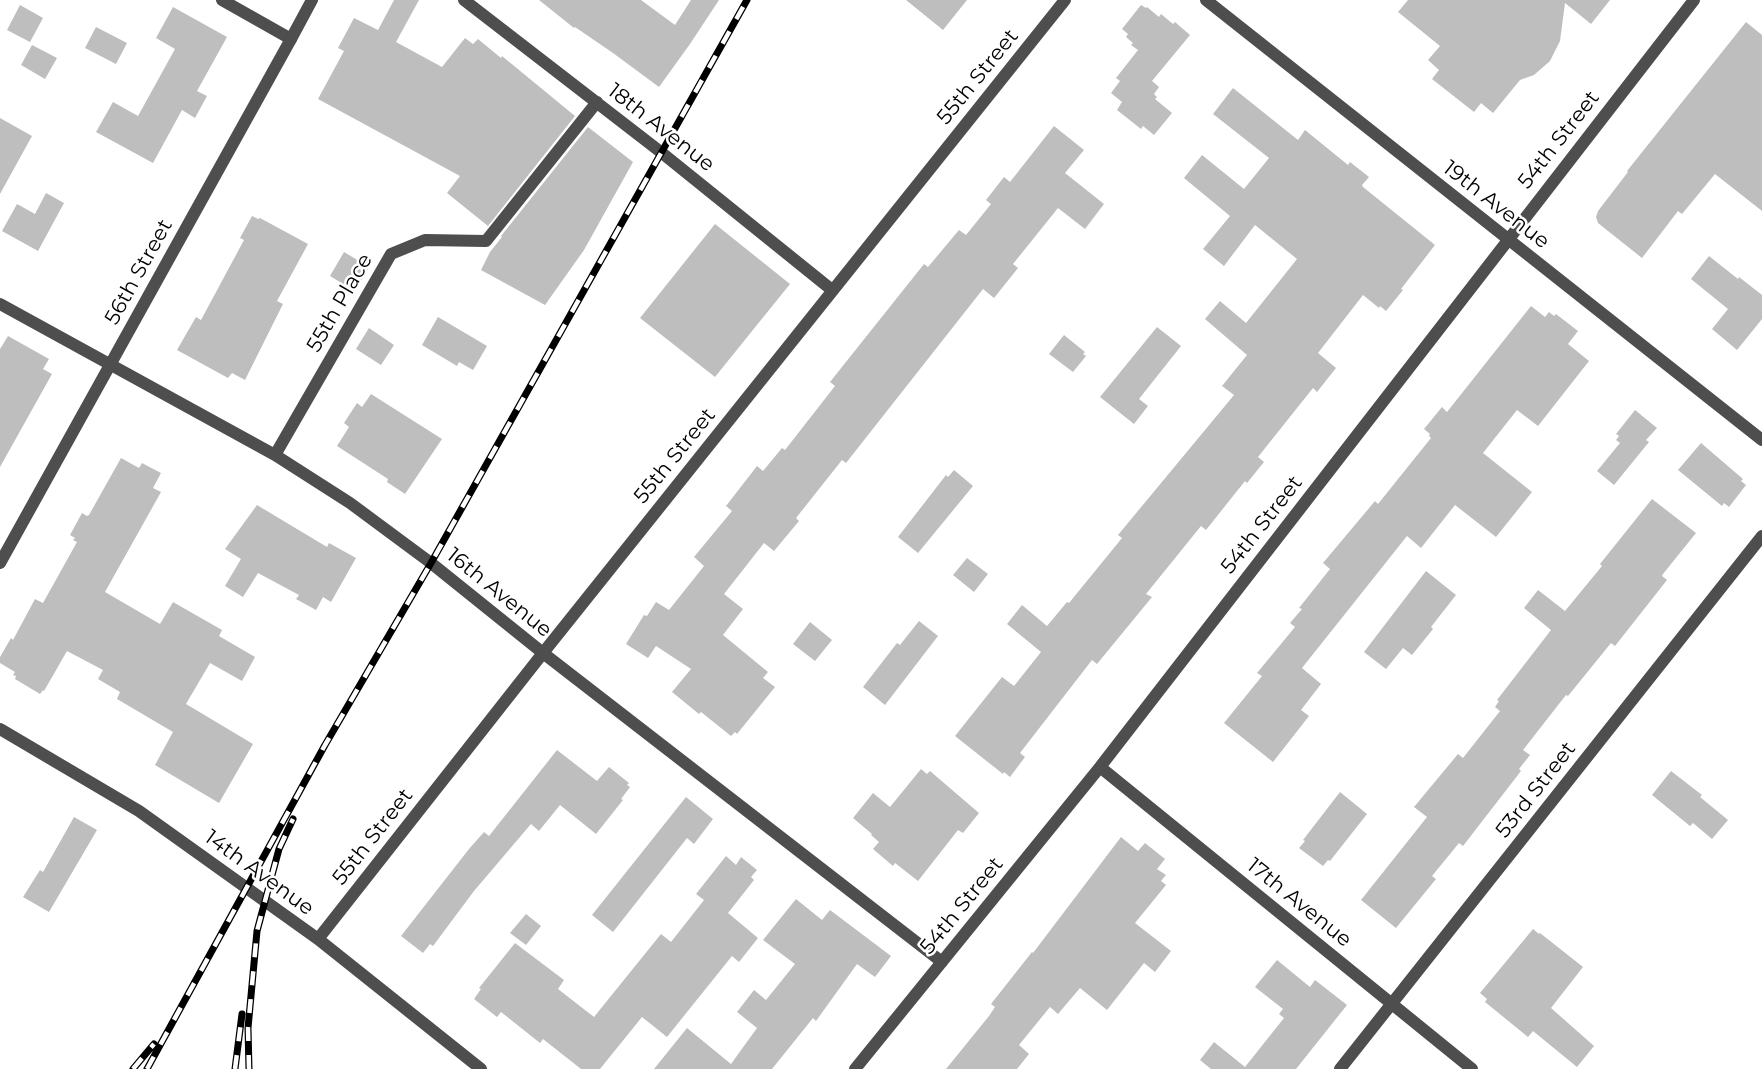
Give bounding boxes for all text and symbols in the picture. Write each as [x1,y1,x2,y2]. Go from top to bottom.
street label: 55th Street [932,24,1024,130]
street label: 18th Avenue [603,79,719,177]
street label: 54th Street [1513,86,1605,194]
street label: 19th Avenue [1438,156,1554,254]
street label: 56th Street [100,215,178,329]
street label: 55th Place [302,249,378,357]
street label: 55th Street [629,403,721,509]
street label: 54th Street [1216,471,1308,579]
street label: 16th Avenue [441,543,557,643]
street label: 53rd Street [1491,737,1581,843]
street label: 55th Street [328,784,418,890]
street label: 14th Avenue [199,825,319,921]
street label: 54th Street [915,852,1009,960]
street label: 17th Avenue [1242,853,1356,953]

